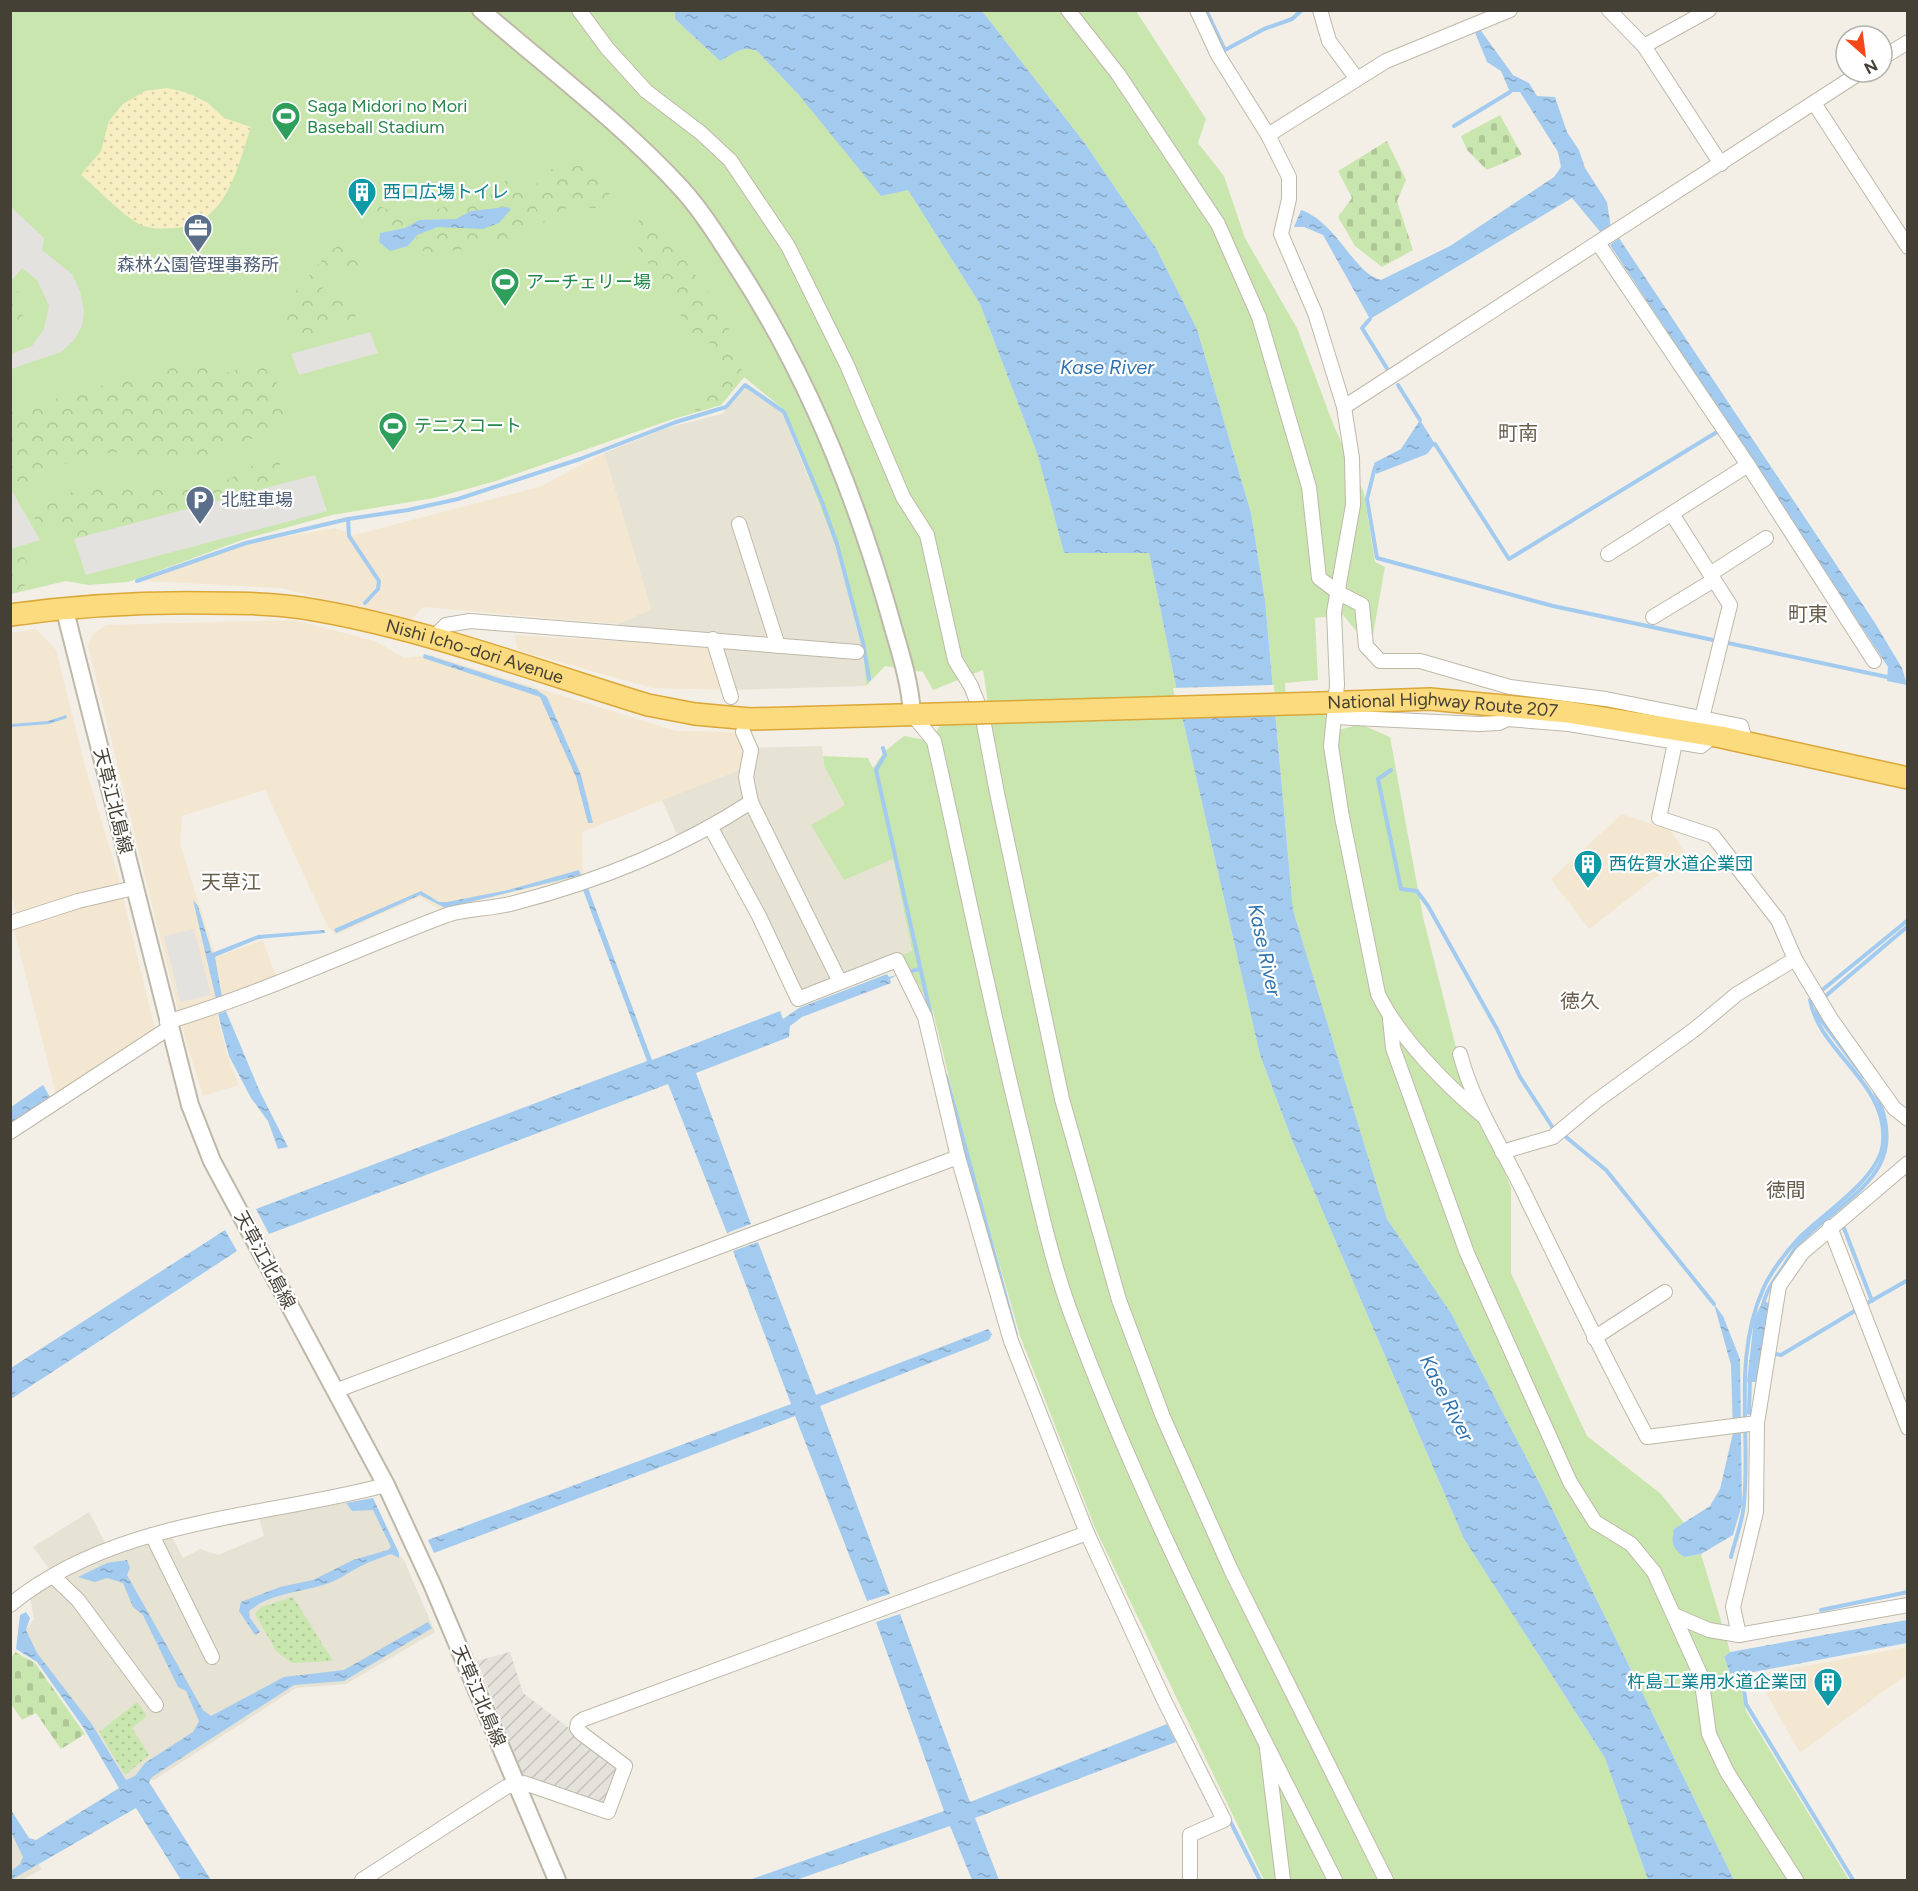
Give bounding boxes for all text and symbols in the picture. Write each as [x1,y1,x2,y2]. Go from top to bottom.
north arrow [1834,24,1894,84]
text: N [1861,56,1881,78]
place label: Saga Midori no Mori Baseball Stadium [307,95,467,138]
sports icon: Saga Midori no Mori Baseball Stadium [270,100,302,142]
building icon: 西口広場トイレ [346,176,378,218]
place label: 西口広場トイレ [383,181,509,203]
office icon: 森林公園管理事務所 [182,212,214,254]
place label: 森林公園管理事務所 [117,254,279,276]
sports icon: アーチェリー場 [489,266,521,308]
place label: アーチェリー場 [526,271,651,293]
water label: Kase River [1060,355,1155,379]
sports icon: テニスコート [377,410,409,452]
place label: テニスコート [414,415,522,437]
district label: 町南 [1498,421,1538,445]
parking icon: 北駐車場 [184,484,216,526]
place label: 北駐車場 [221,489,293,511]
district label: 町東 [1788,602,1828,626]
street label: Nishi Icho-dori Avenue [383,615,567,689]
street label: National Highway Route 207 [1327,688,1559,722]
street label: 天草江北島線 [89,746,137,856]
building icon: 西佐賀水道企業団 [1572,848,1604,890]
place label: 西佐賀水道企業団 [1609,853,1753,875]
district label: 天草江 [201,870,261,894]
water label: Kase River [1243,901,1287,1000]
district label: 徳久 [1560,989,1600,1013]
district label: 徳間 [1766,1178,1806,1202]
street label: 天草江北島線 [230,1207,300,1313]
water label: Kase River [1415,1351,1480,1446]
street label: 天草江北島線 [448,1642,510,1750]
building icon: 杵島工業用水道企業団 [1812,1666,1844,1708]
place label: 杵島工業用水道企業団 [1627,1671,1807,1693]

